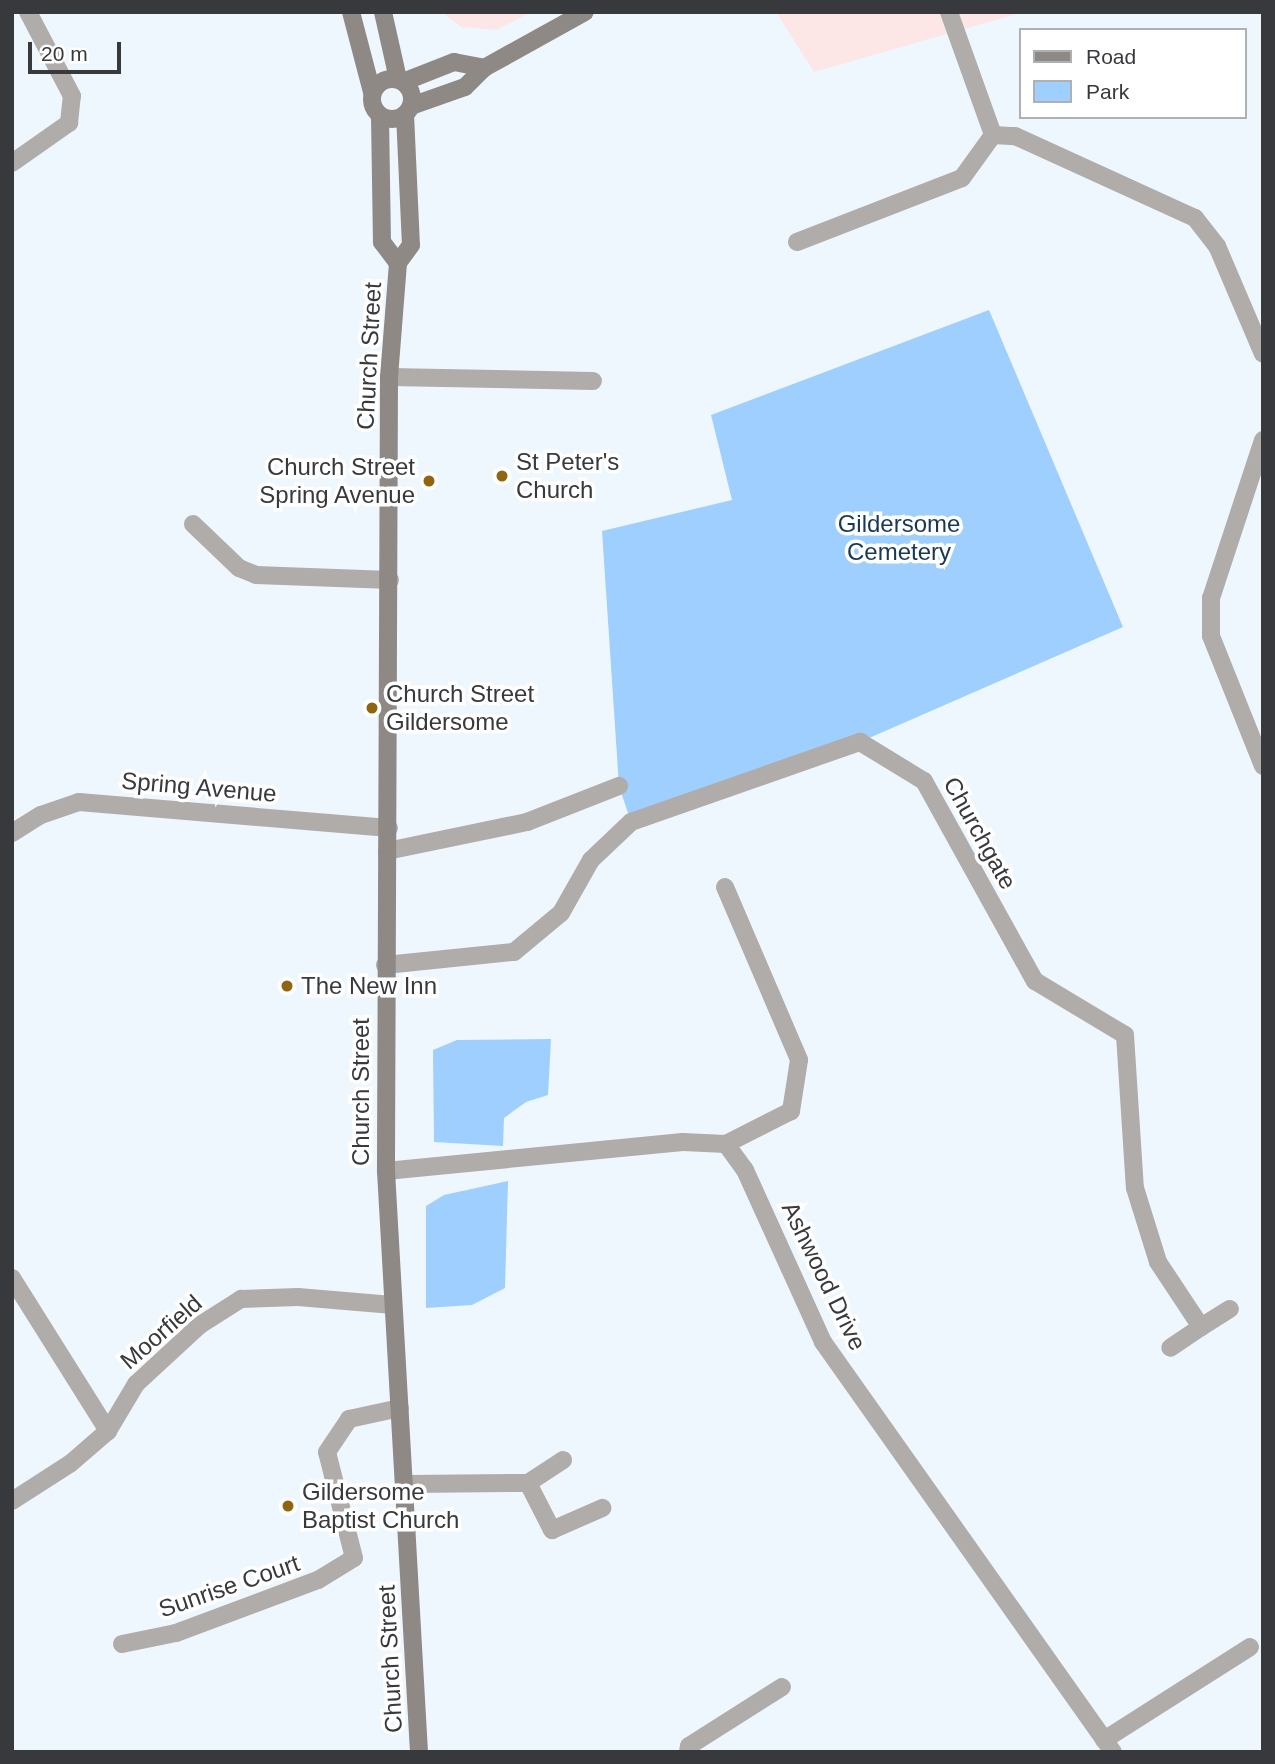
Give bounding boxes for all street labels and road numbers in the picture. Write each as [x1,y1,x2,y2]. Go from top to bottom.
street label: Church Street [351,281,387,431]
street label: Spring Avenue [120,766,278,808]
street label: Churchgate [937,772,1023,894]
street label: Church Street [347,1018,375,1166]
street label: Ashwood Drive [776,1197,872,1355]
street label: Moorfield [114,1289,208,1375]
street label: Sunrise Court [155,1548,303,1624]
street label: Church Street [372,1584,408,1734]

